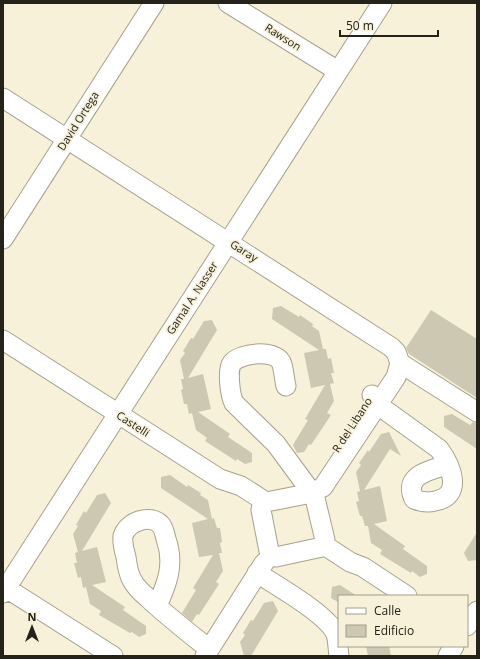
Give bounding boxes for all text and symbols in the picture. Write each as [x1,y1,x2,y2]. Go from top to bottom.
scale bar [340,12,438,38]
text: 50 m [346,17,374,34]
street label: Rawson [262,20,304,54]
street label: David Ortega [53,88,102,153]
street label: Garay [228,236,261,265]
street label: Gamal A. Nasser [162,258,221,337]
street label: R del Libano [328,394,375,455]
street label: Castelli [114,407,153,440]
legend [338,595,468,647]
text: Calle [374,602,401,619]
north arrow [12,607,52,647]
text: N [28,609,36,624]
text: Edificio [374,622,414,639]

